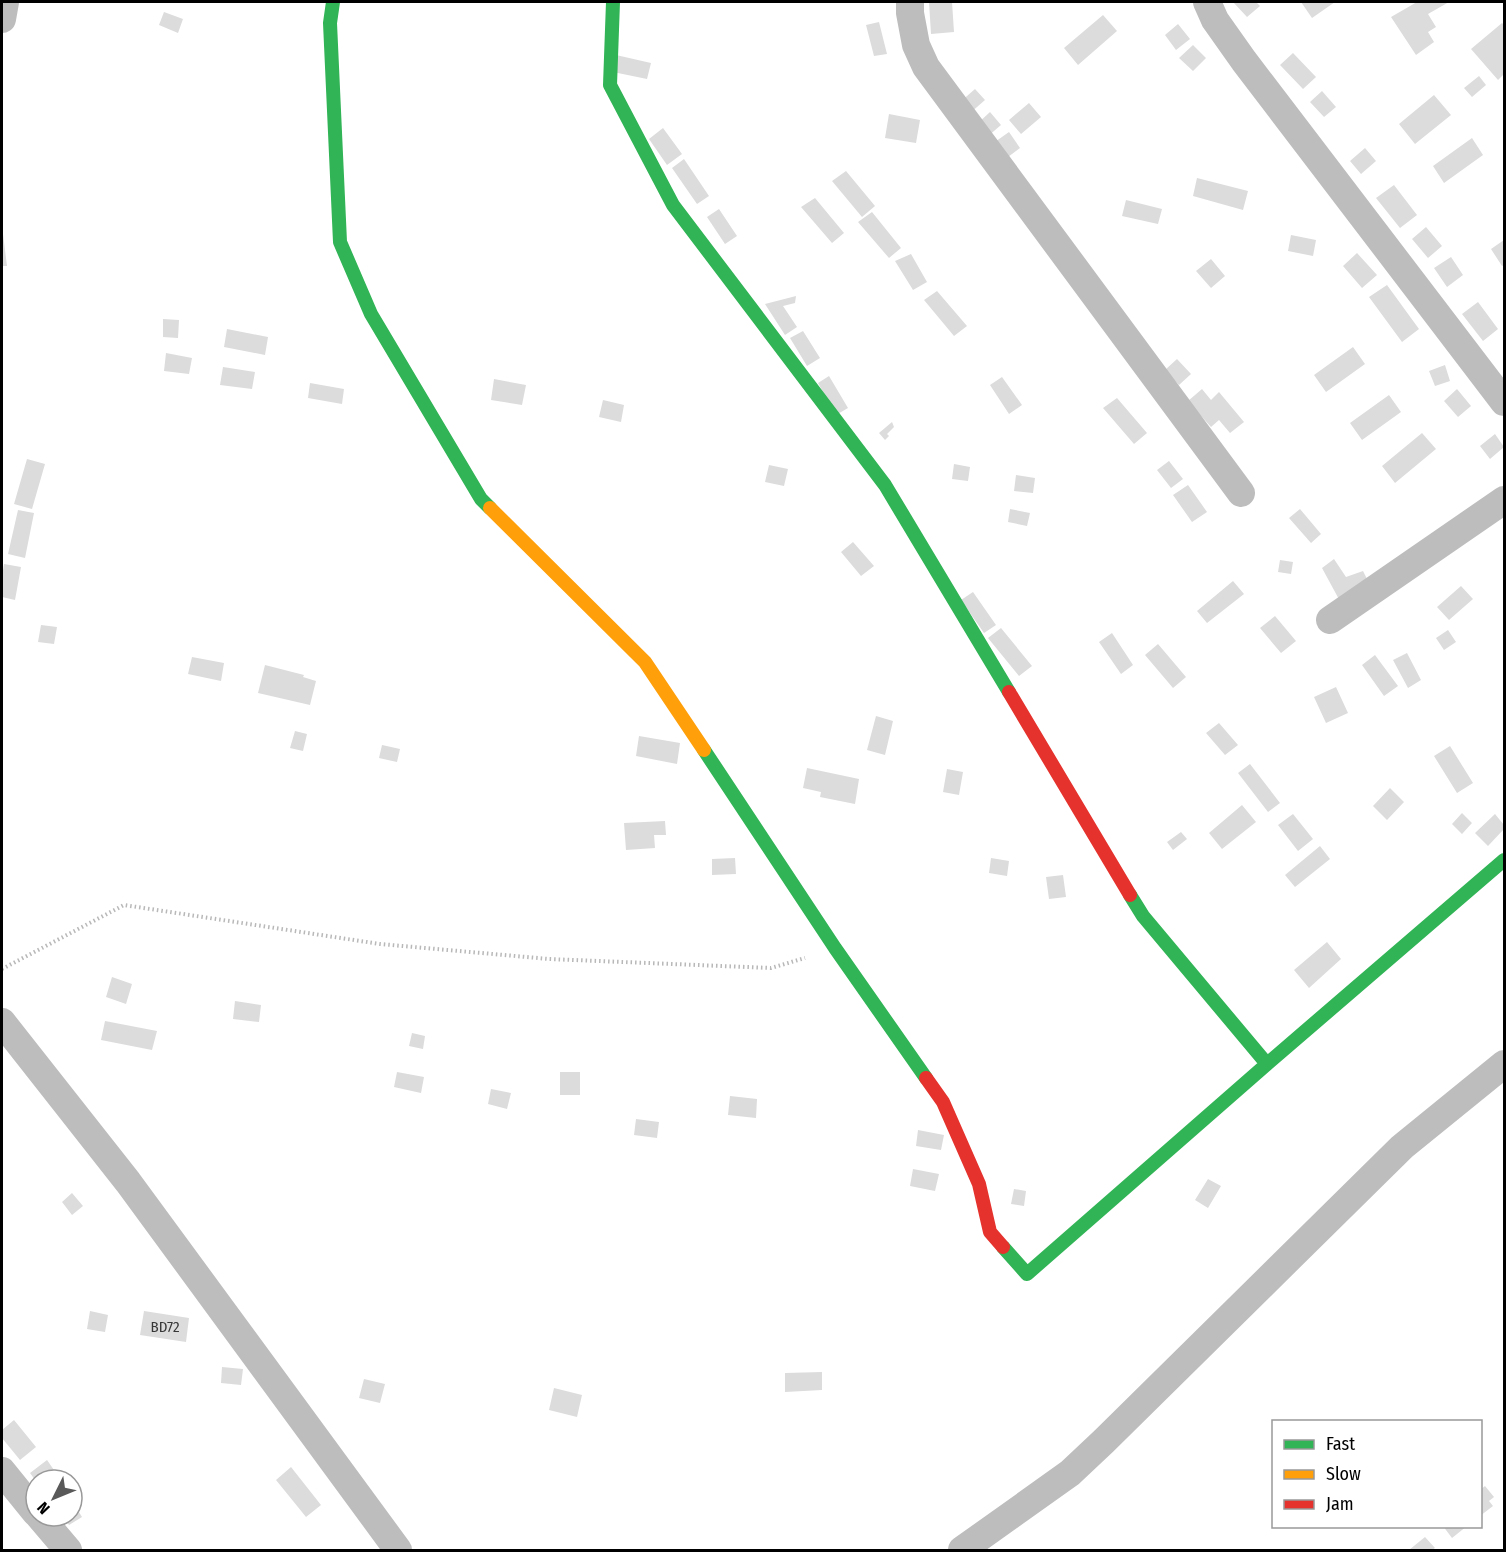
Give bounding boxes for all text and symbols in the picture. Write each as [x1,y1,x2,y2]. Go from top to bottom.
house number: BD72 [150,1318,180,1336]
legend [1272,1420,1482,1528]
text: Fast [1326,1433,1355,1455]
text: Slow [1326,1463,1361,1485]
north arrow [24,1468,84,1528]
text: Jam [1326,1493,1354,1515]
text: N [33,1498,54,1518]

